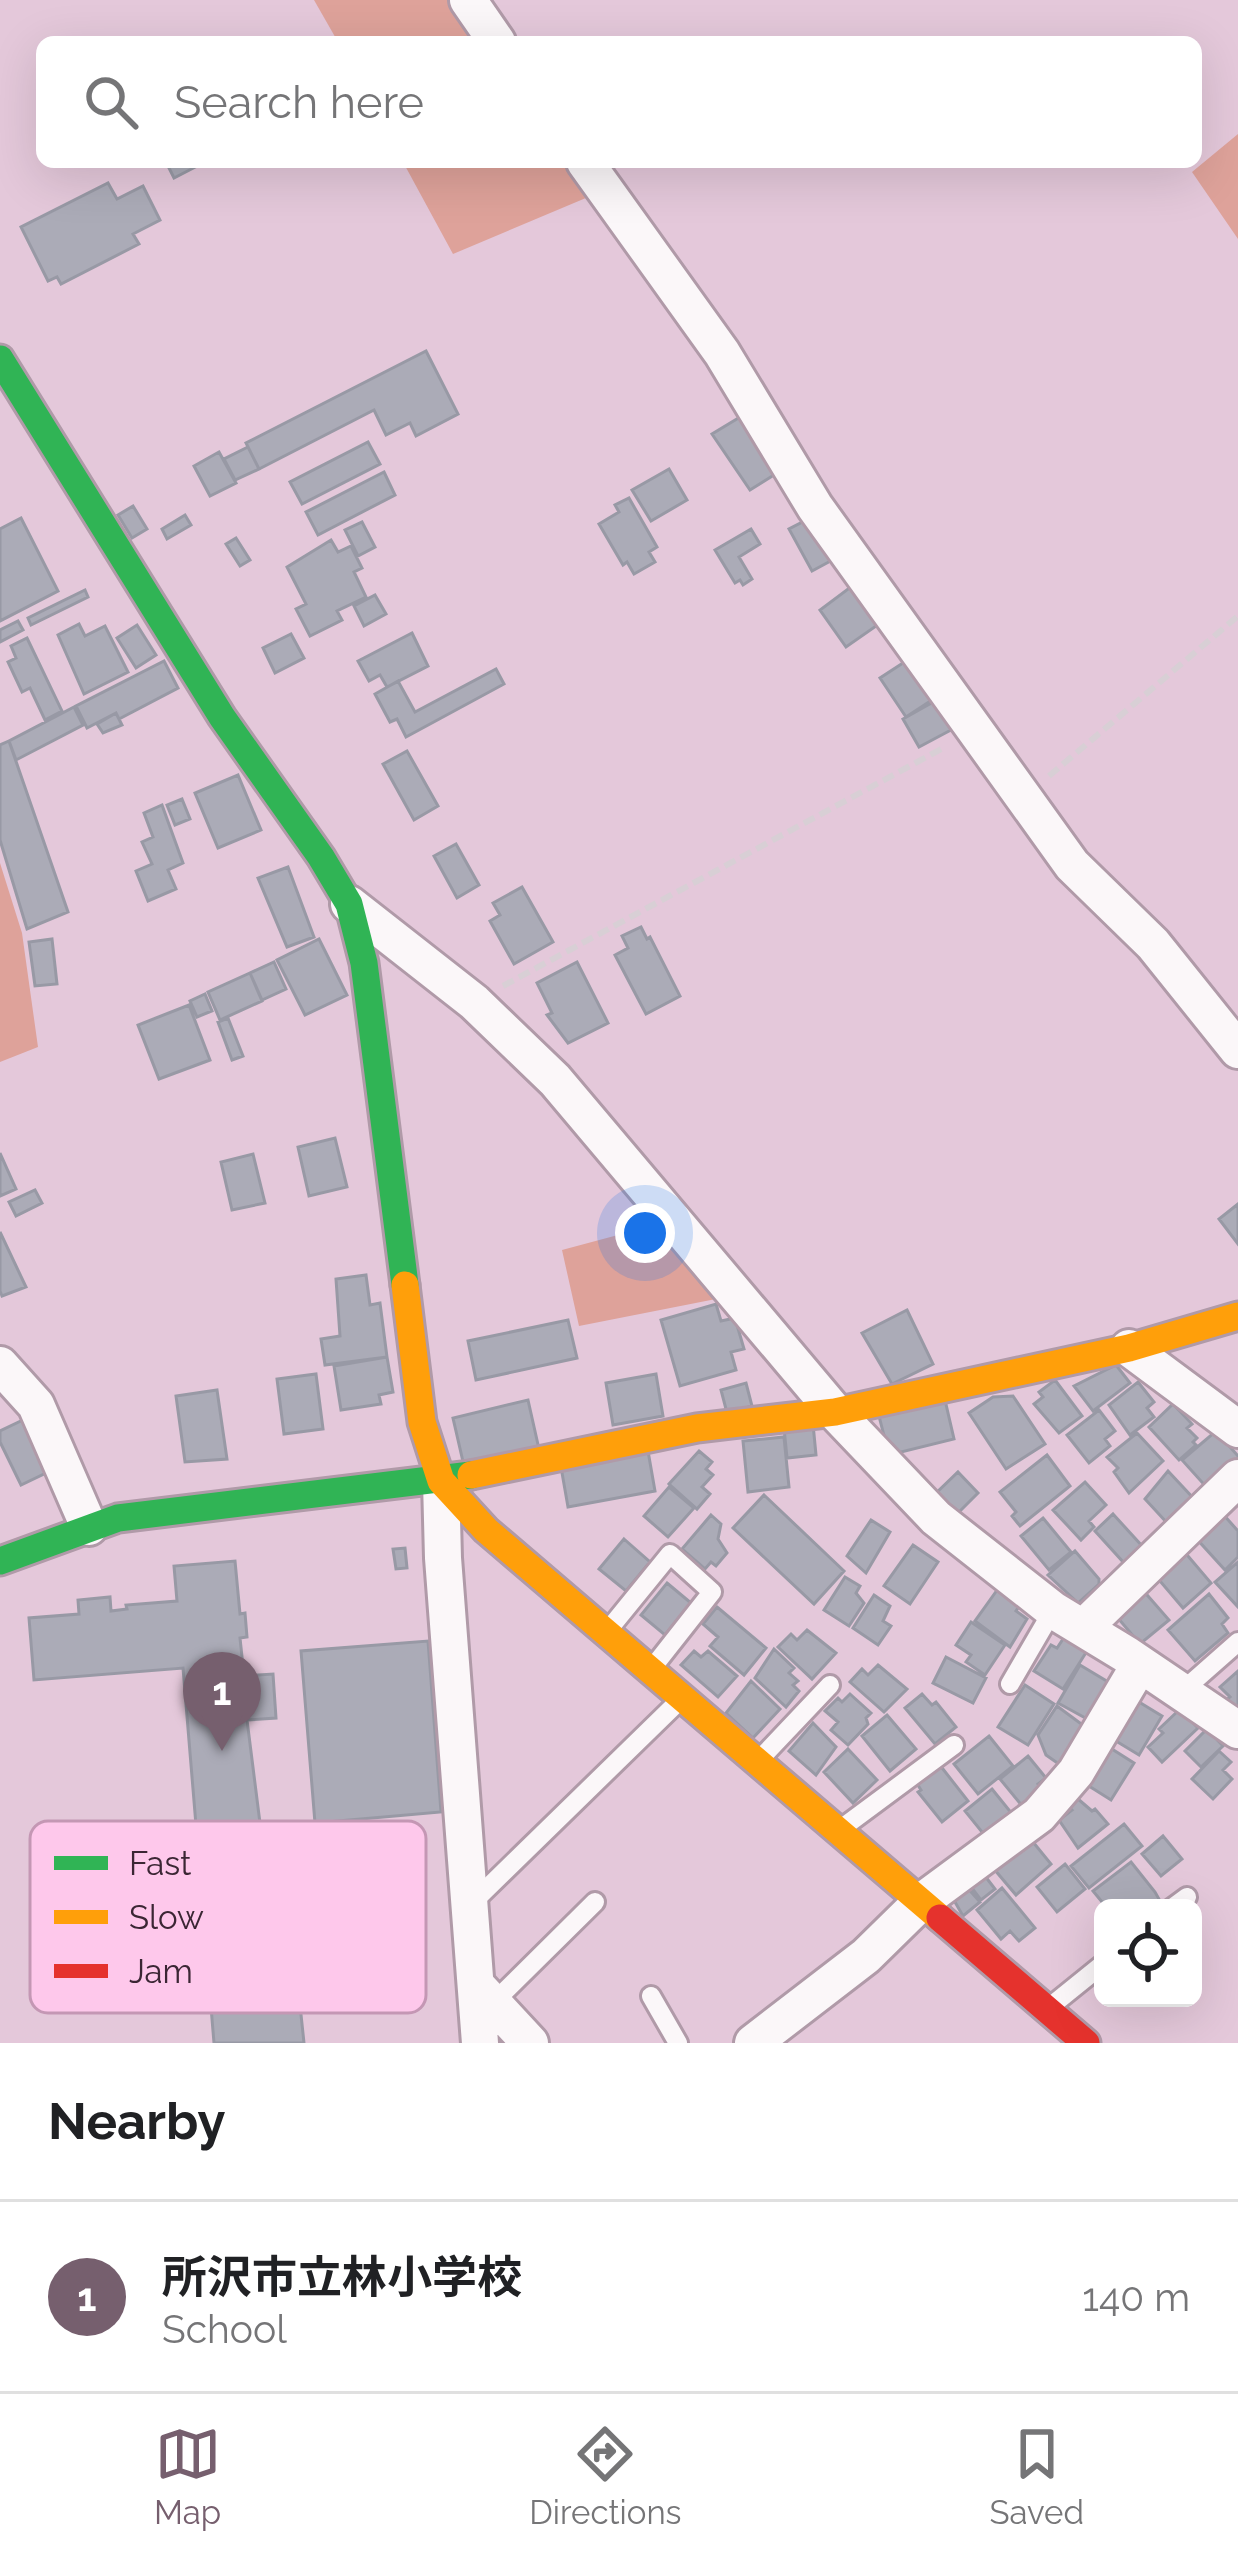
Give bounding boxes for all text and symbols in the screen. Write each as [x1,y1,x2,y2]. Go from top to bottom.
search box [36,36,1202,168]
icon: search [78,69,144,135]
text: Search here [174,76,424,129]
your location [615,1203,675,1263]
pin: 1 [183,1652,261,1751]
legend [30,1821,426,2013]
text: Fast [129,1844,191,1883]
text: Slow [129,1898,204,1937]
map controls [1094,1899,1202,2007]
button: locate [1094,1899,1202,2007]
text: Jam [129,1952,193,1991]
text: Nearby [48,2091,225,2151]
text: 所沢市立林小学校 [162,2251,522,2304]
text: 1 [77,2274,97,2320]
text: 140 m [1082,2274,1190,2320]
text: School [162,2306,287,2352]
tab: Map [154,2421,221,2532]
tab: Directions [529,2421,682,2532]
tab: Saved [990,2421,1084,2532]

